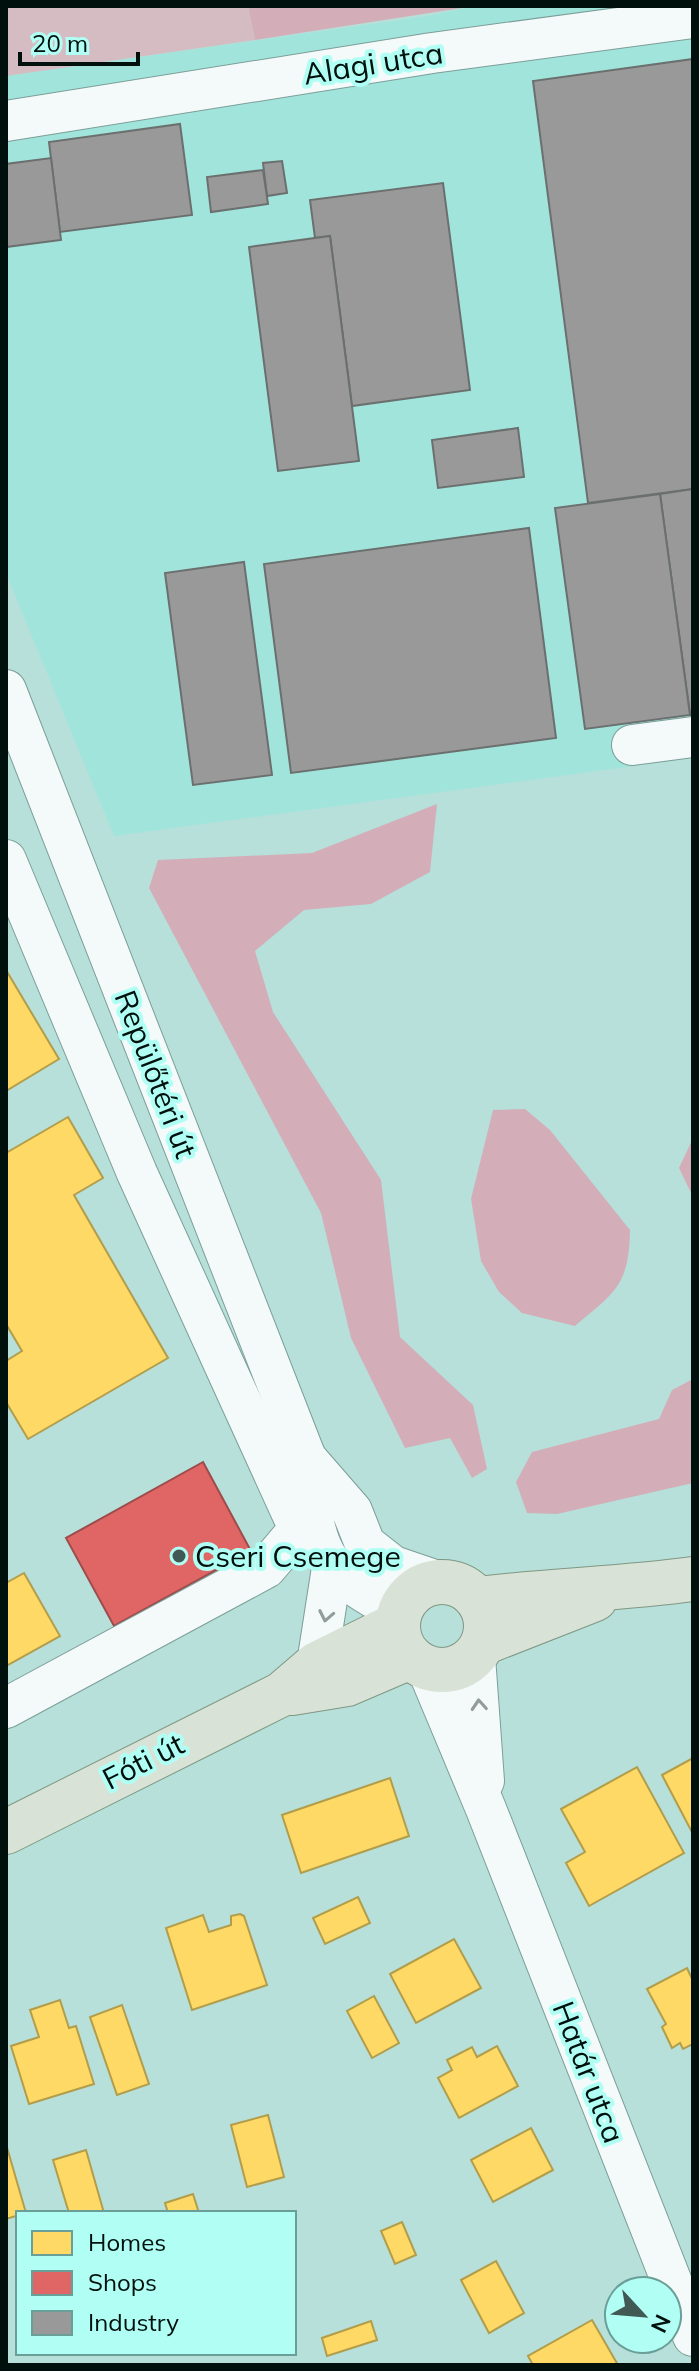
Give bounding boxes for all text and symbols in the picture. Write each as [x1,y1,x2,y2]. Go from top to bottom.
scale bar [20,16,138,66]
text: 20 m [32,28,88,58]
street label: Alagi utca [301,33,445,93]
street label: Repülőtéri út [107,985,205,1163]
place label: Cseri Csemege [195,1537,401,1575]
marker: Cseri Csemege [170,1547,188,1565]
one-way arrow [319,1610,336,1623]
one-way arrow [471,1698,488,1711]
street label: Fóti út [96,1724,190,1798]
street label: Határ utca [545,1996,633,2148]
legend [16,2211,296,2355]
text: Homes [88,2227,166,2257]
text: Shops [88,2267,157,2297]
north arrow [603,2275,683,2355]
text: Industry [88,2307,179,2337]
text: N [645,2310,677,2337]

